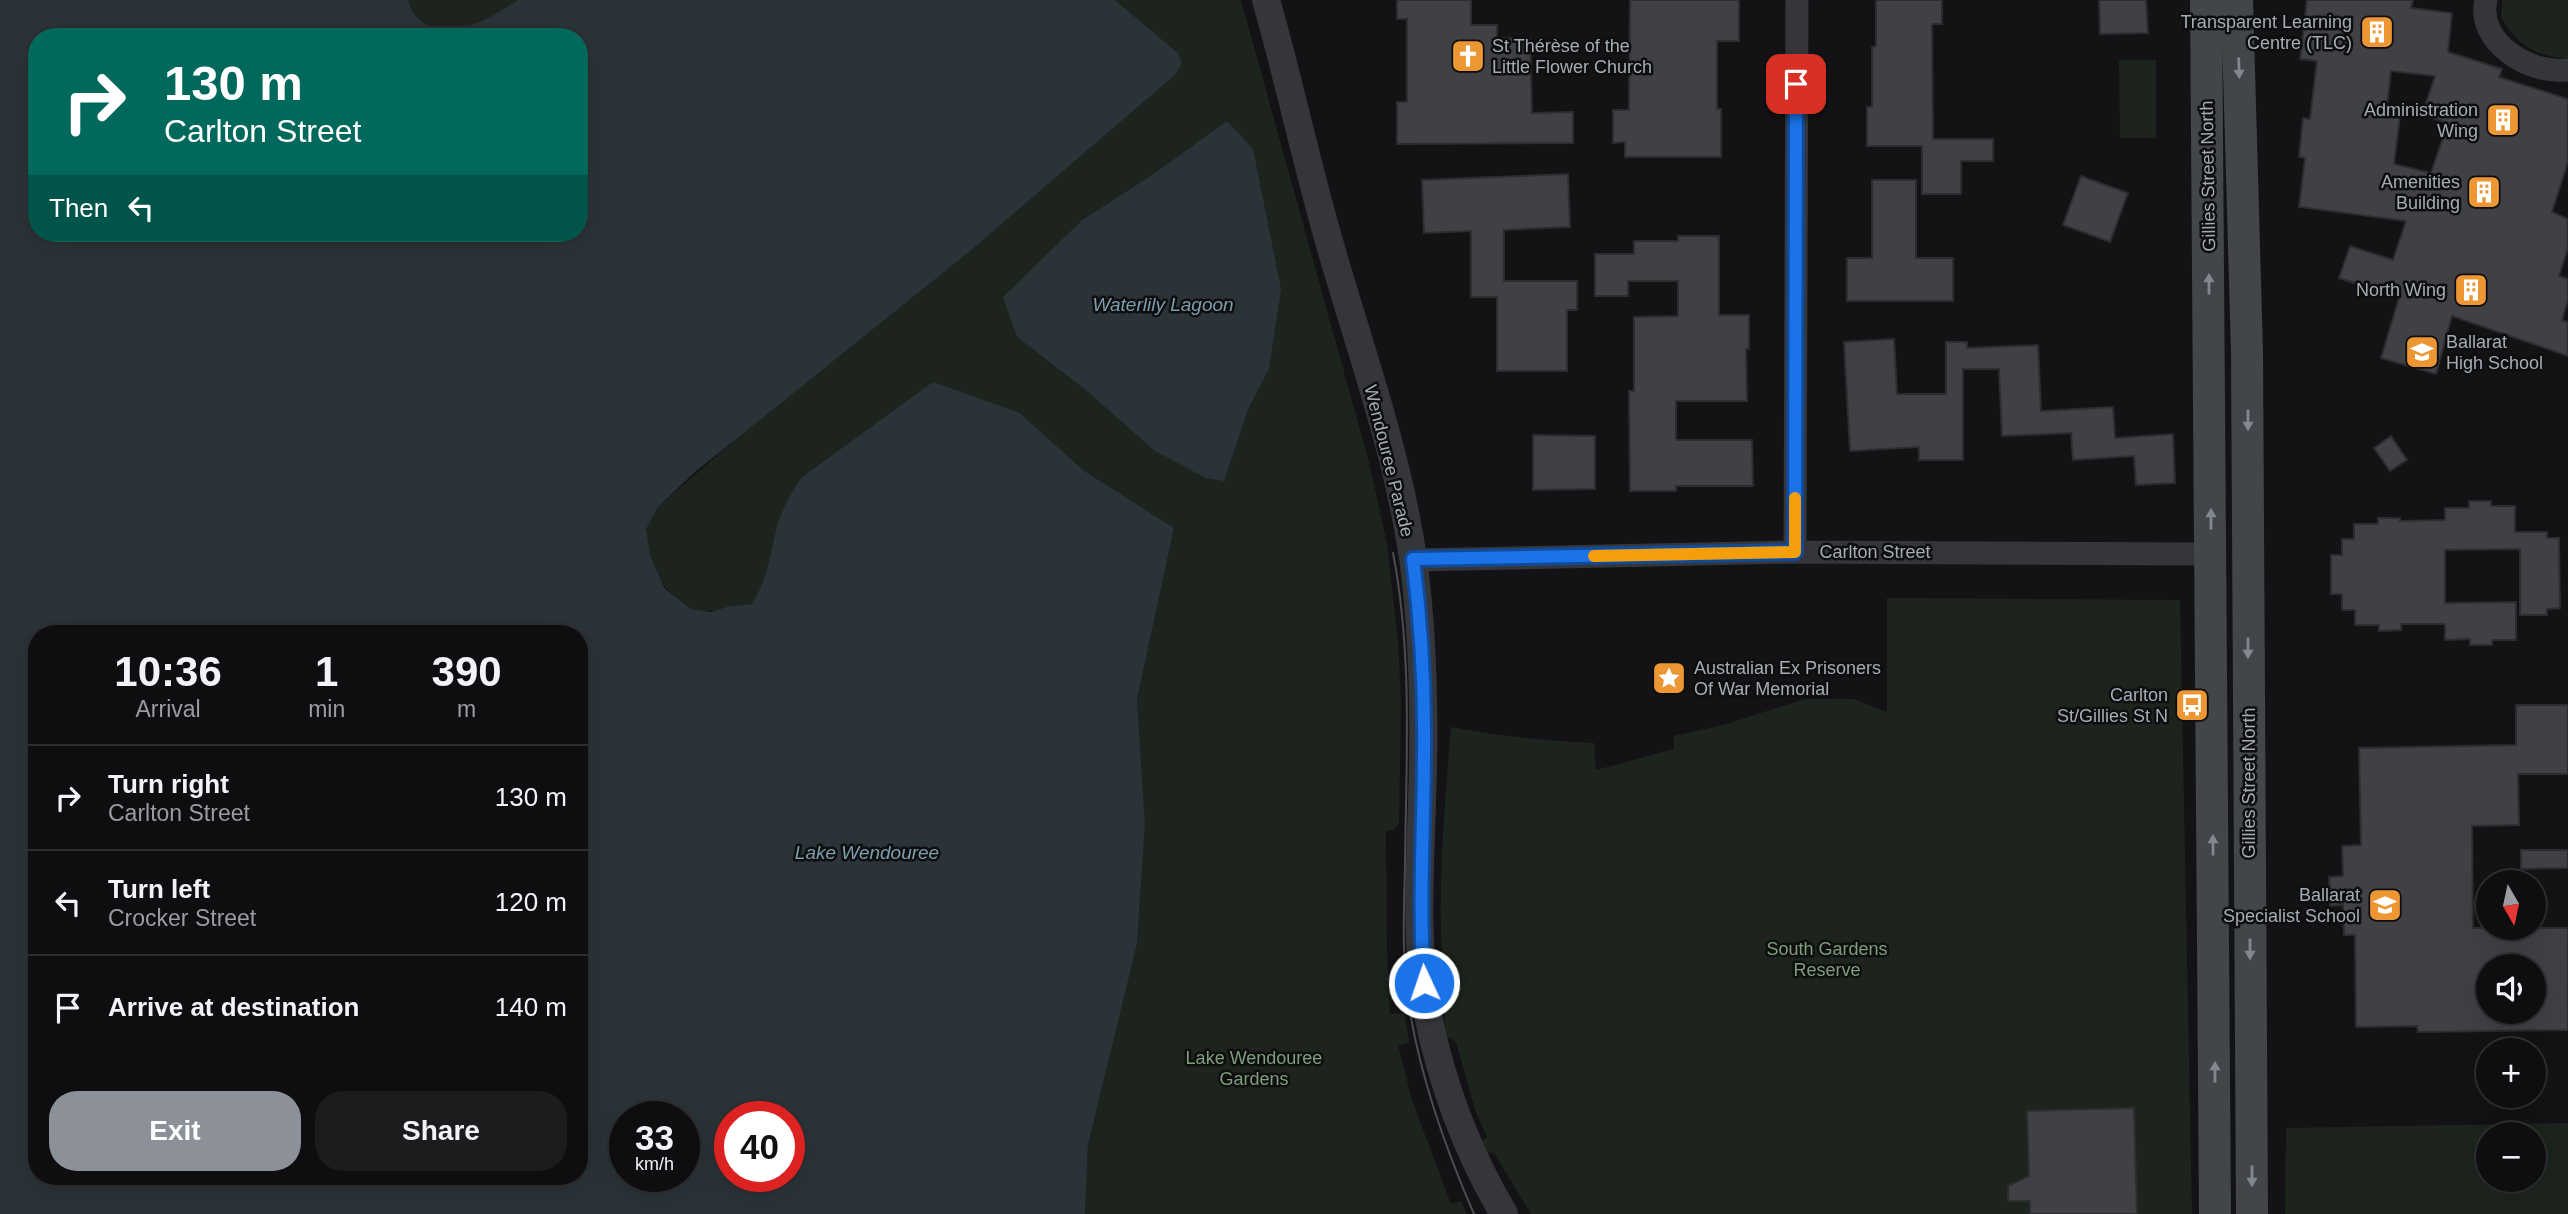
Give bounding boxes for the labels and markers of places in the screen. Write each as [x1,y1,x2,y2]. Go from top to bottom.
place label: Transparent Learning Centre (TLC) [2181,12,2352,53]
building icon: Transparent Learning Centre (TLC) [2358,13,2396,51]
place label: St Thérèse of the Little Flower Church [1492,36,1652,77]
church icon: St Thérèse of the Little Flower Church [1449,37,1487,75]
pin [1766,54,1826,114]
place label: Administration Wing [2364,100,2478,141]
building icon: Administration Wing [2484,101,2522,139]
place label: Amenities Building [2381,172,2460,213]
building icon: Amenities Building [2465,173,2503,211]
building icon: North Wing [2452,271,2490,309]
place label: North Wing [2356,280,2446,300]
place label: Ballarat High School [2446,332,2543,373]
school or university icon: Ballarat High School [2403,333,2441,371]
place label: Australian Ex Prisoners Of War Memorial [1694,658,1881,699]
place icon: Australian Ex Prisoners Of War Memorial [1650,659,1688,697]
place label: Carlton St/Gillies St N [2057,685,2168,726]
bus stop icon: Carlton St/Gillies St N [2173,686,2211,724]
place label: Ballarat Specialist School [2223,885,2360,926]
school or university icon: Ballarat Specialist School [2366,886,2404,924]

